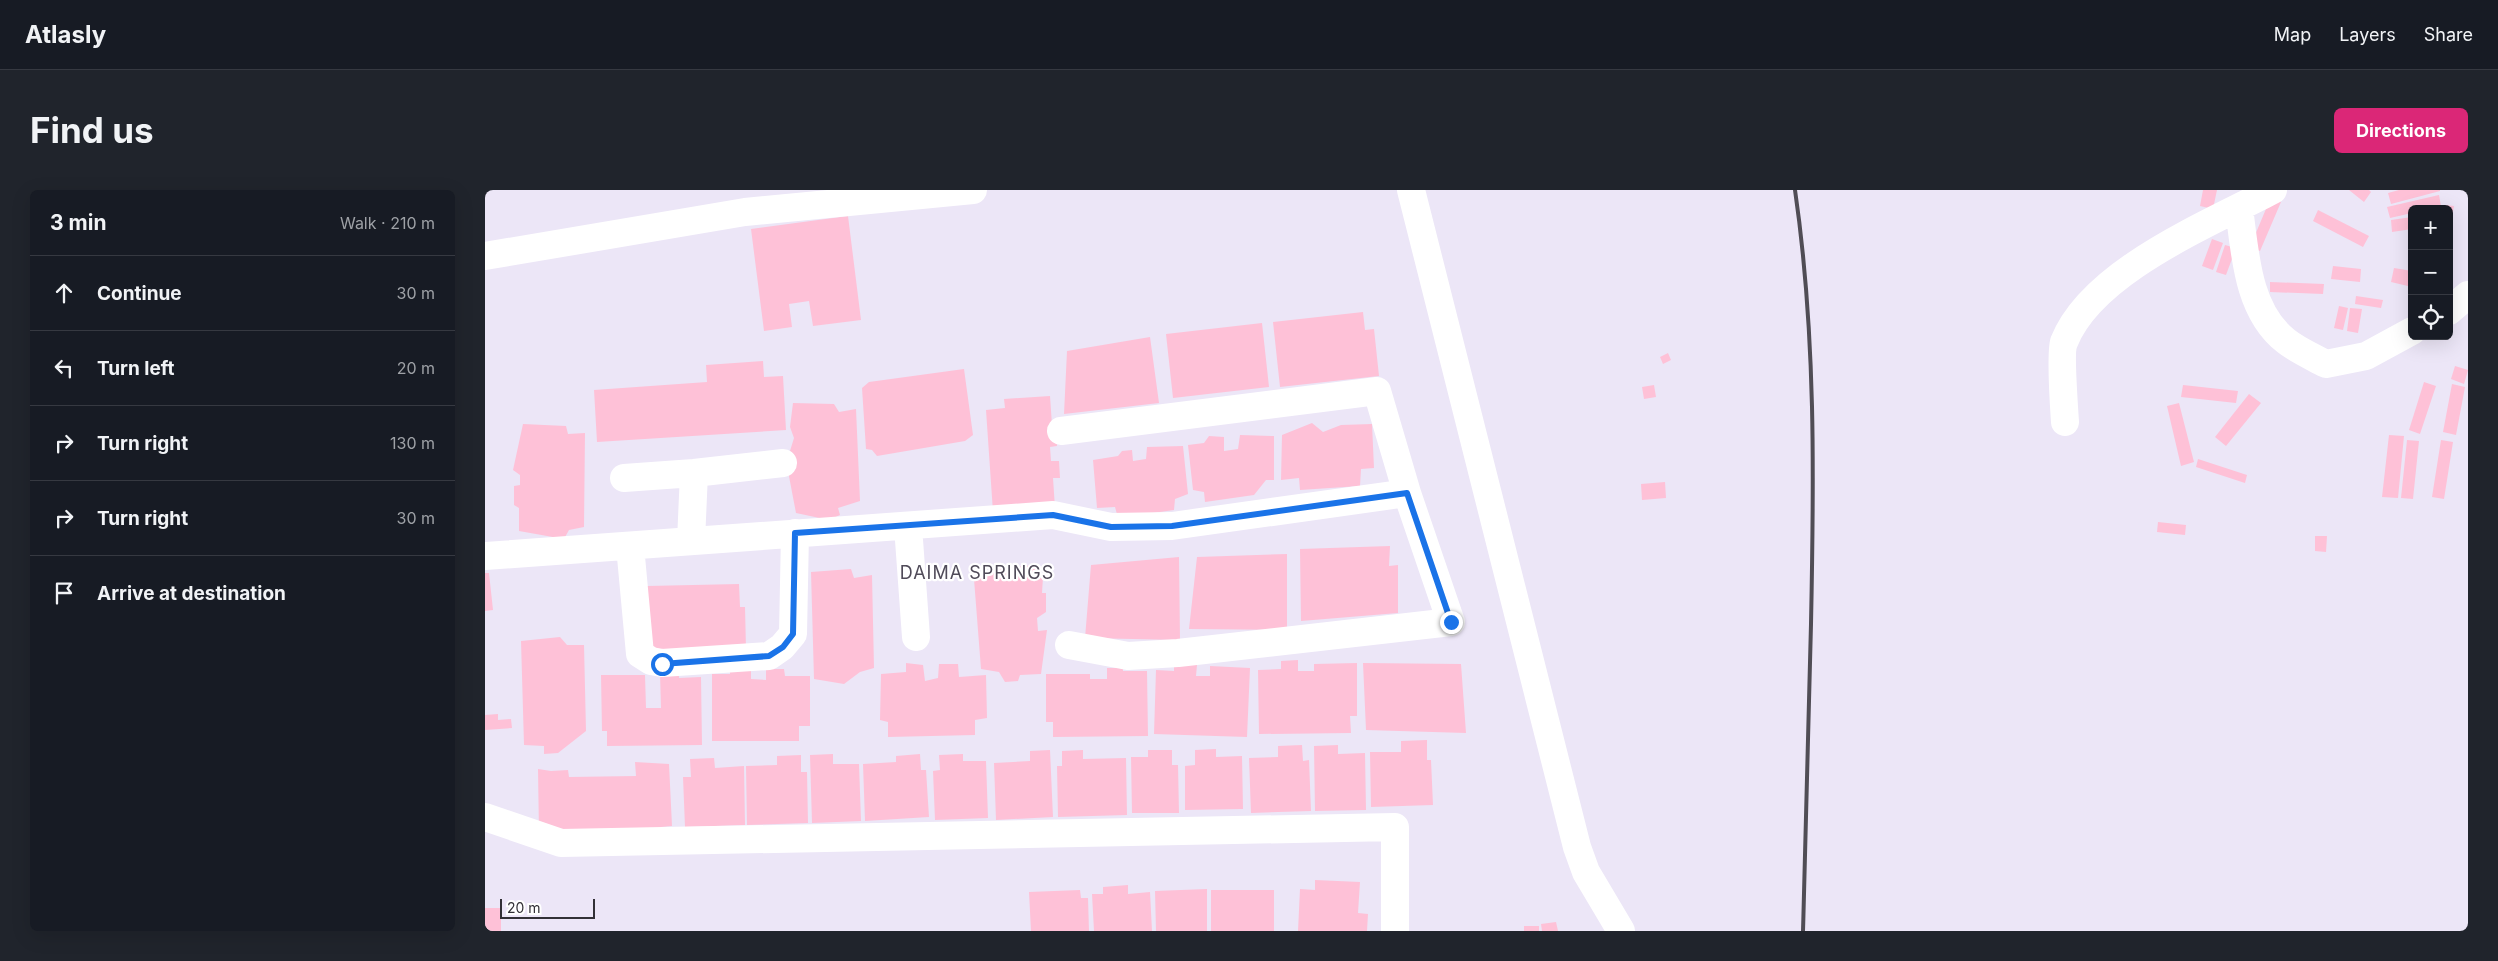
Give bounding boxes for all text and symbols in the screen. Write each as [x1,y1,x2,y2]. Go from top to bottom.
text: Atlasly [25,20,106,49]
text: Map [2274,24,2311,45]
text: Layers [2339,24,2396,45]
text: Share [2424,24,2473,45]
button: Directions [2334,108,2468,153]
text: Find us [30,109,154,151]
map controls [2408,205,2453,340]
button: + [2408,205,2453,250]
text: 3 min [50,210,106,235]
text: Walk · 210 m [340,213,435,233]
button: − [2408,250,2453,295]
icon: ahead [50,279,78,307]
text: Continue [97,282,182,305]
text: 30 m [397,283,435,303]
button: locate [2408,295,2453,340]
icon: left [50,354,78,382]
text: Turn left [97,357,175,380]
text: 20 m [397,358,435,378]
icon: right [50,429,78,457]
text: Turn right [97,432,188,455]
text: 130 m [390,433,435,453]
icon: right [50,504,78,532]
text: Turn right [97,507,188,530]
text: 30 m [397,508,435,528]
district label: DAIMA SPRINGS [900,562,1054,583]
icon: arrive [50,579,78,607]
text: Arrive at destination [97,582,286,605]
route end [1440,611,1463,634]
route start [651,653,674,676]
scale bar [500,896,595,919]
text: 20 m [507,899,541,916]

